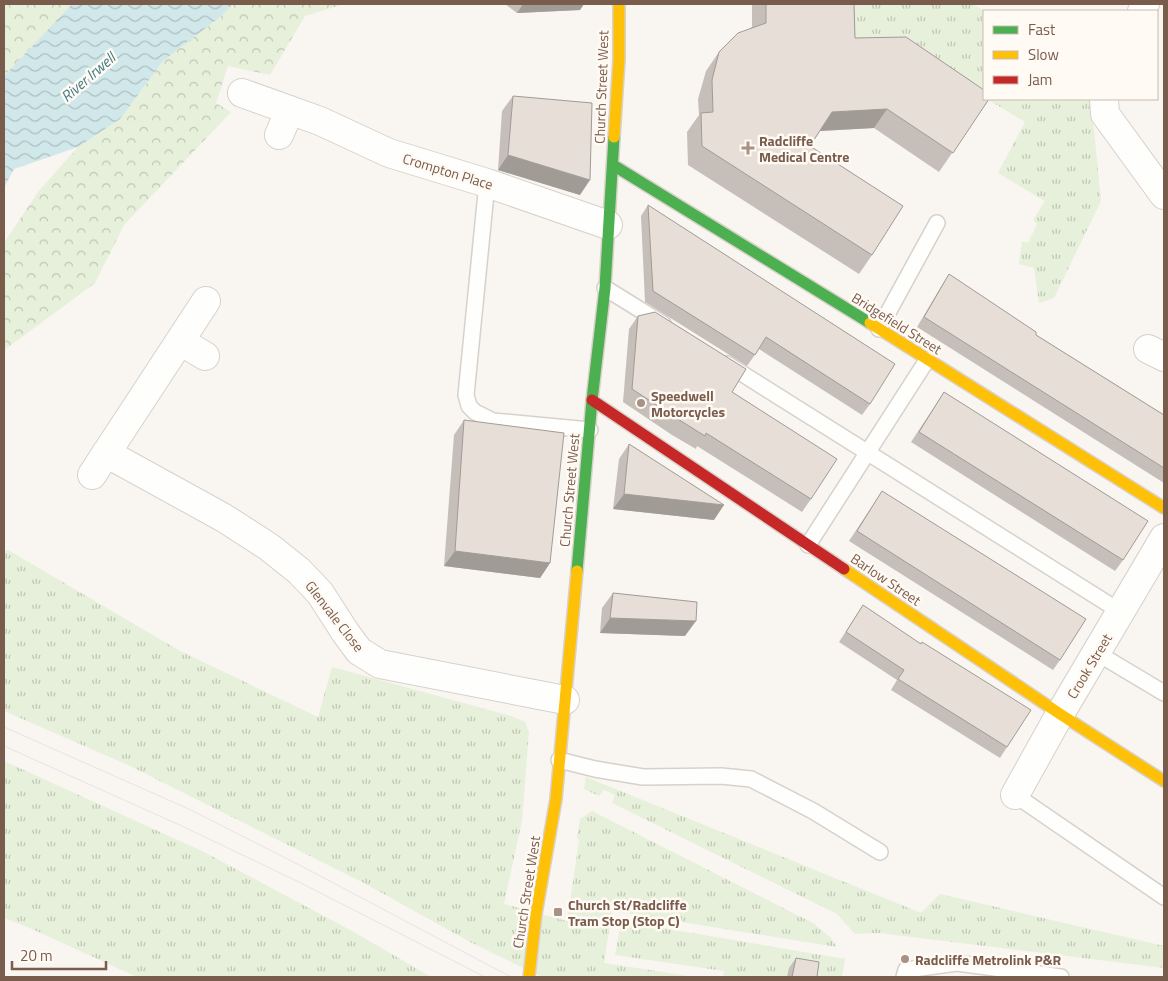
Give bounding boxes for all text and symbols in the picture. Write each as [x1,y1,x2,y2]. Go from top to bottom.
legend [983,10,1158,100]
text: Fast [1028,18,1056,41]
street label: Church Street West [589,30,613,144]
text: Slow [1028,43,1059,66]
water label: River Irwell [56,46,122,107]
text: Jam [1028,68,1052,91]
place label: Radcliffe Medical Centre [759,130,849,167]
marker: Radcliffe Medical Centre [741,141,755,155]
street label: Crompton Place [400,147,496,195]
street label: Bridgefield Street [848,287,946,359]
place label: Speedwell Motorcycles [651,385,725,422]
marker: Speedwell Motorcycles [635,397,647,409]
street label: Church Street West [554,432,584,548]
street label: Barlow Street [847,548,925,610]
street label: Glenvale Close [300,576,370,656]
street label: Crook Street [1061,629,1117,703]
street label: Church Street West [507,834,545,950]
place label: Church St/Radcliffe Tram Stop (Stop C) [568,894,687,931]
marker: Church St/Radcliffe Tram Stop (Stop C) [552,906,564,918]
scale bar [12,938,106,970]
text: 20 m [20,944,53,967]
place label: Radcliffe Metrolink P&R [915,949,1062,970]
marker: Radcliffe Metrolink P&R [899,953,911,965]

